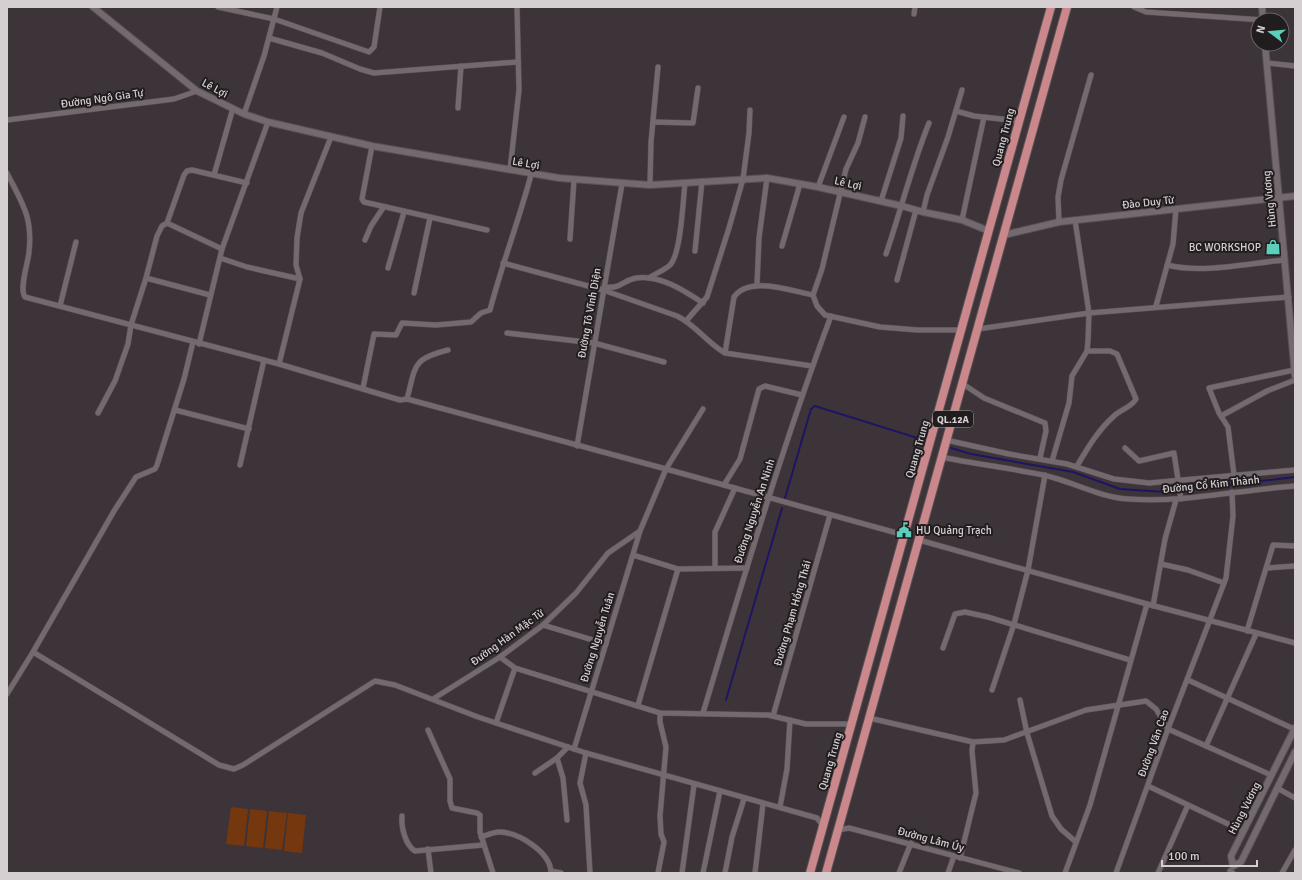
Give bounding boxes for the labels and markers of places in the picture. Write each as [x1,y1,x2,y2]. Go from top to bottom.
shop icon: BC WORKSHOP [1264,238,1282,256]
place label: BC WORKSHOP [1189,241,1261,254]
public building icon: HU Quảng Trạch [895,521,913,539]
place label: HU Quảng Trạch [916,524,992,537]

